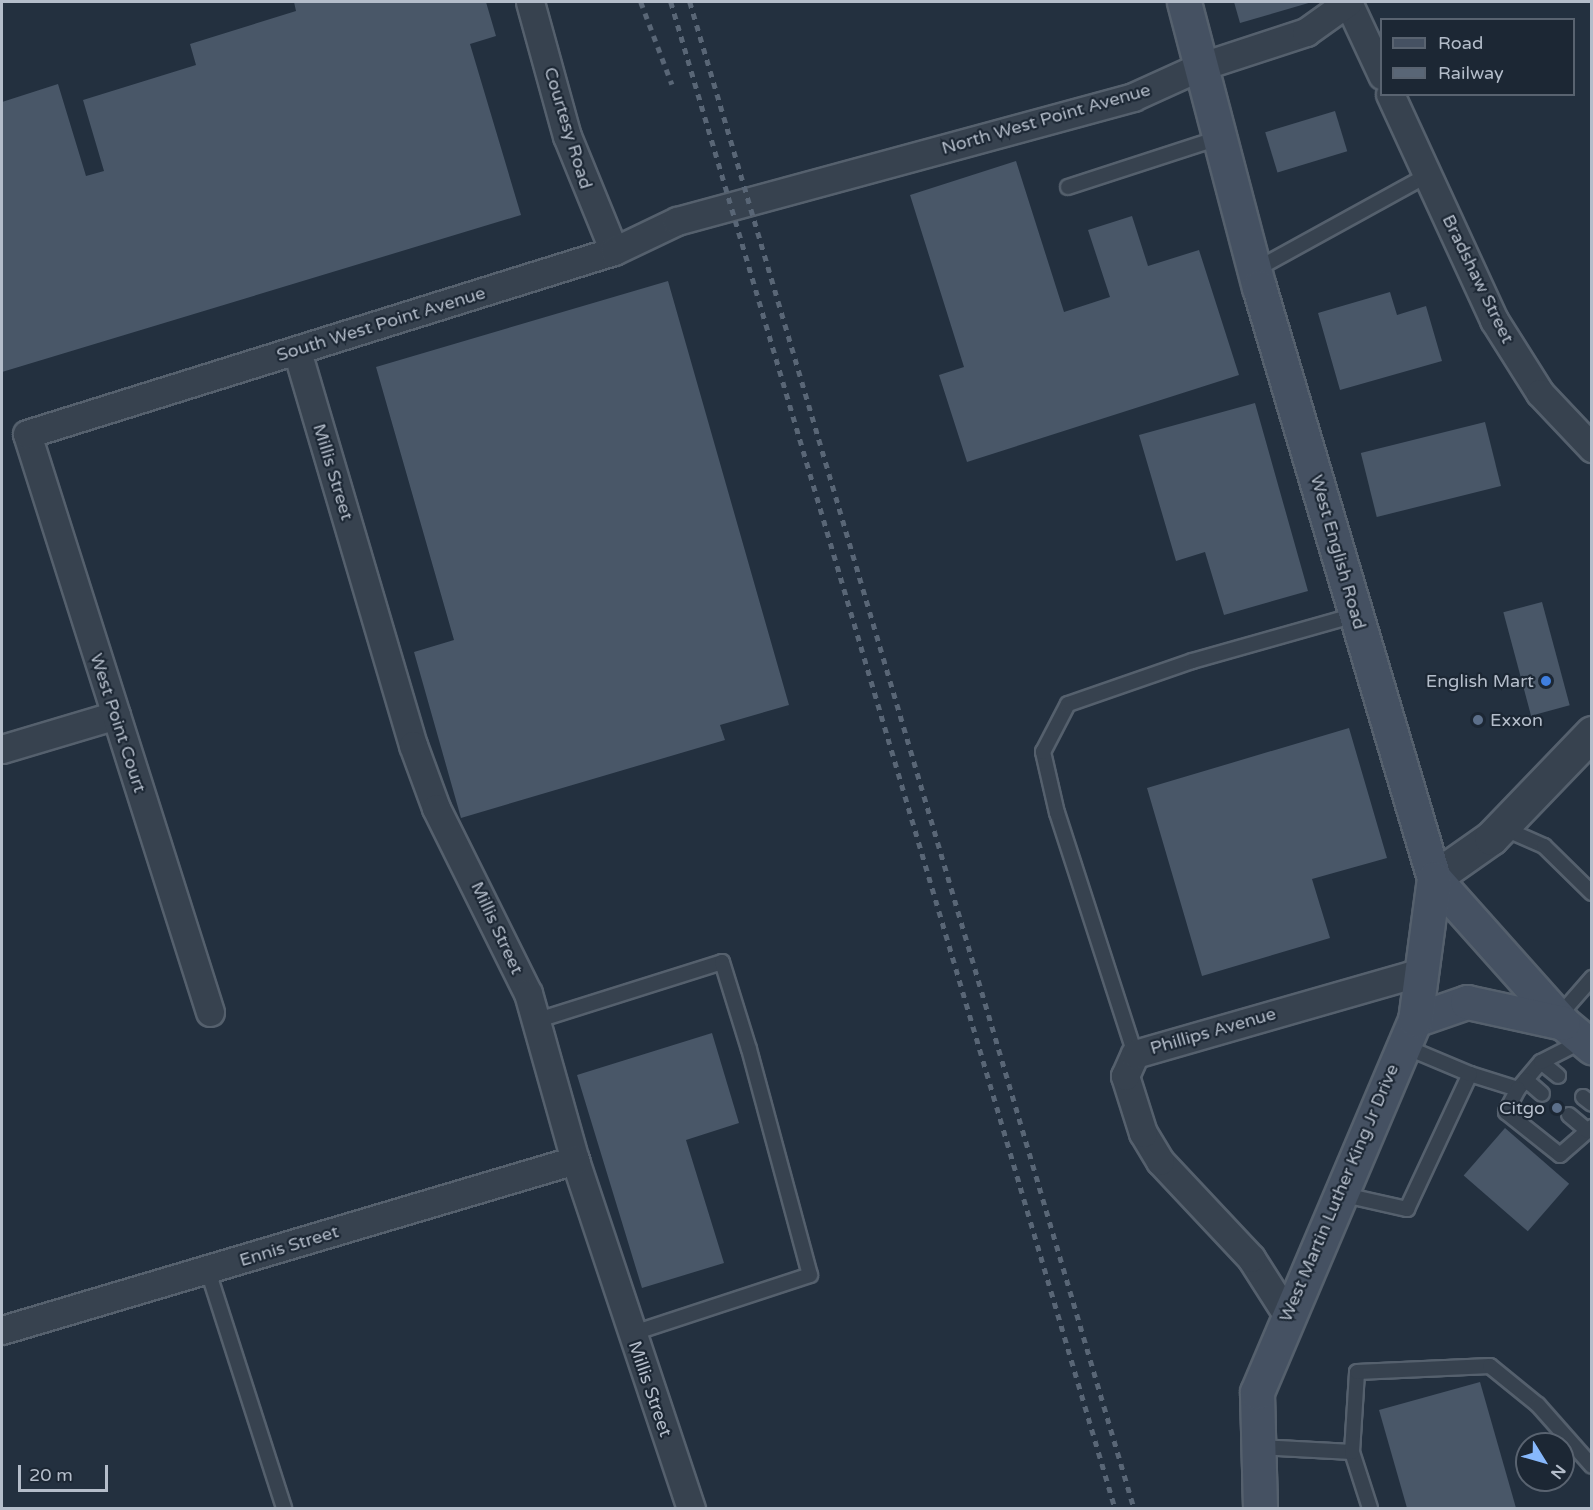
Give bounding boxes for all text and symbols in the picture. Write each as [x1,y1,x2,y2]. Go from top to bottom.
legend [1380,18,1575,96]
text: Road [1438,32,1483,54]
text: Railway [1438,62,1504,84]
street label: Courtesy Road [539,65,597,191]
street label: North West Point Avenue [939,79,1153,159]
street label: Bradshaw Street [1437,211,1519,347]
street label: South West Point Avenue [274,282,488,366]
street label: Millis Street [308,421,358,523]
street label: West English Road [1306,472,1370,632]
street label: West Point Court [85,651,151,795]
place label: English Mart [1426,670,1534,692]
marker: English Mart [1539,674,1553,688]
place label: Exxon [1490,709,1543,731]
marker: Exxon [1471,713,1485,727]
street label: Millis Street [466,878,528,978]
street label: Phillips Avenue [1148,1003,1278,1059]
street label: West Martin Luther King Jr Drive [1275,1061,1403,1325]
place label: Citgo [1499,1097,1545,1119]
marker: Citgo [1550,1101,1564,1115]
street label: Ennis Street [237,1221,341,1271]
street label: Millis Street [624,1338,676,1440]
north arrow [1515,1432,1575,1492]
scale bar [21,1453,111,1491]
text: N [1546,1460,1570,1483]
text: 20 m [29,1464,73,1486]

